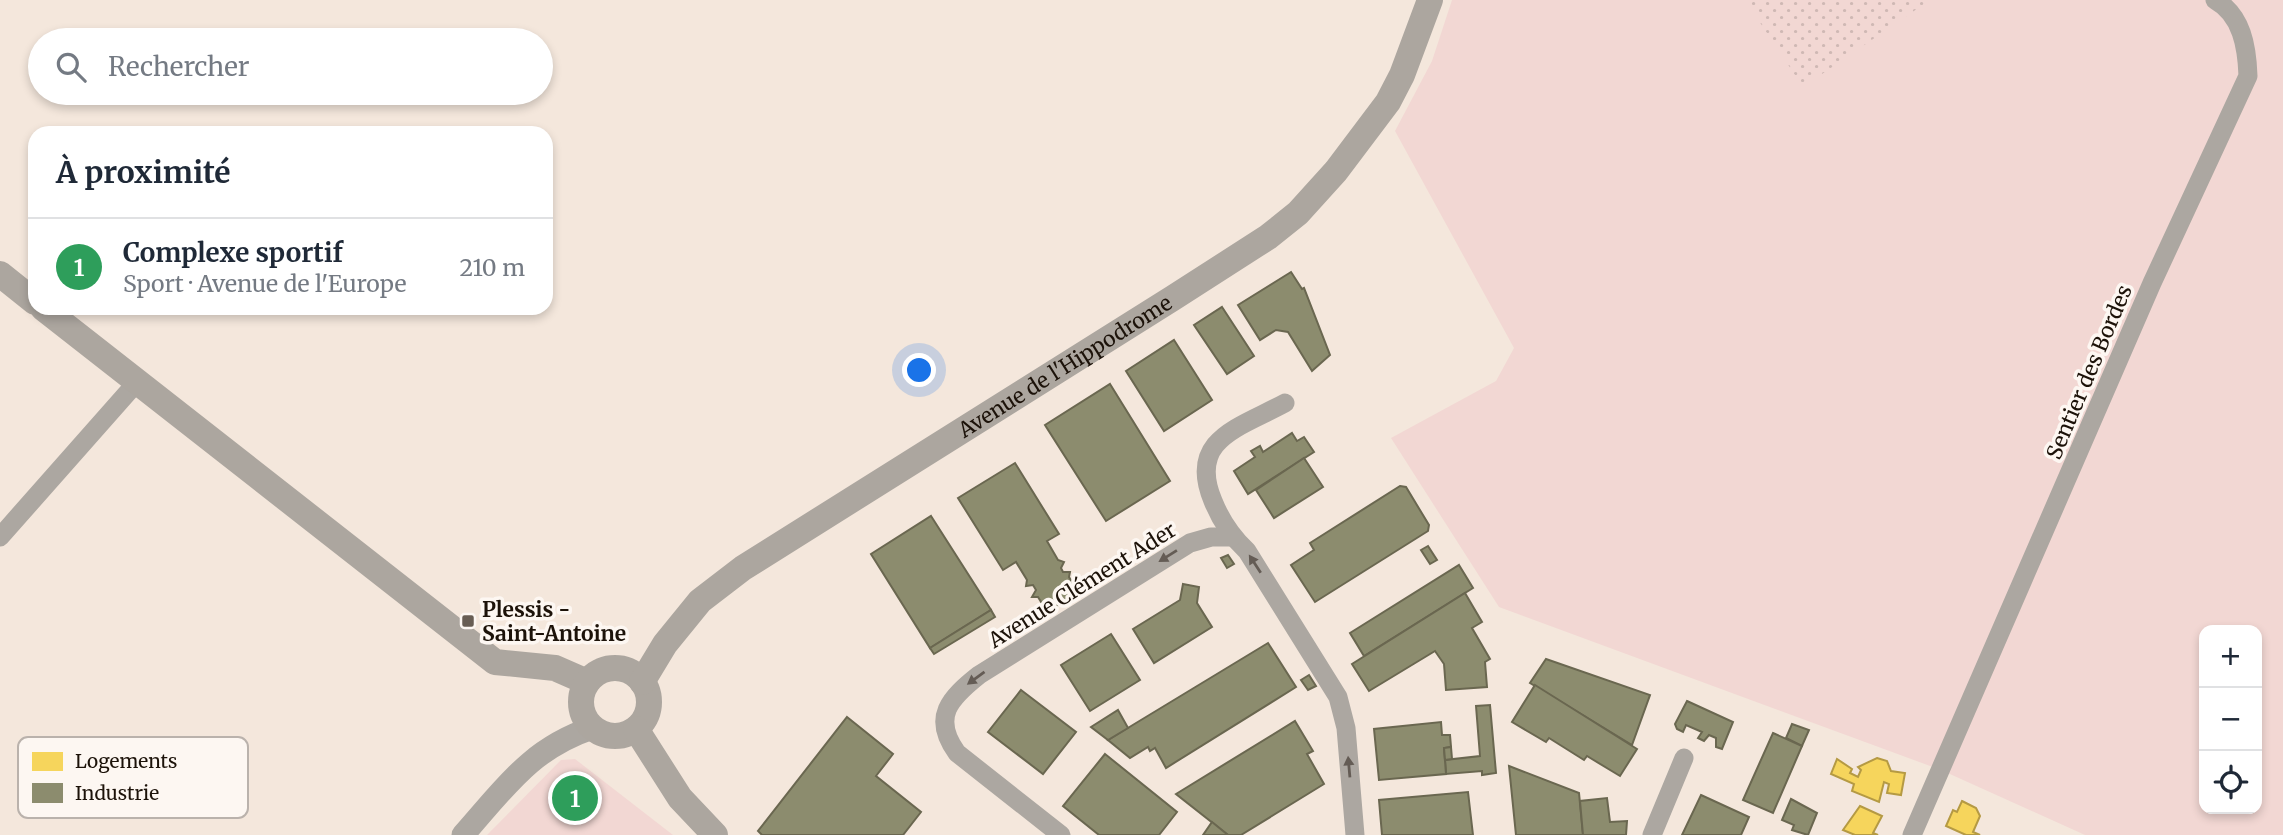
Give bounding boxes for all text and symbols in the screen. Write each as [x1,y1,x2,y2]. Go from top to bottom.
search box [28,28,553,105]
icon: search [52,48,90,86]
text: Rechercher [108,50,250,83]
text: À proximité [56,153,231,191]
text: Complexe sportif [123,236,343,269]
text: 1 [74,253,84,282]
text: 210 m [460,253,525,282]
text: Sport · Avenue de l'Europe [123,269,406,298]
street label: Sentier des Bordes [2040,281,2138,463]
street label: Avenue de l'Hippodrome [952,289,1177,444]
your location [902,353,936,387]
street label: Avenue Clément Ader [982,516,1181,654]
one-way arrow [1159,549,1178,562]
one-way arrow [1249,555,1262,574]
place label: Plessis - Saint-Antoine [482,596,626,647]
marker: Plessis - Saint-Antoine [460,613,476,629]
map controls [2199,625,2262,814]
button: + [2199,625,2262,688]
one-way arrow [967,671,986,685]
button: − [2199,688,2262,751]
legend [18,737,248,818]
text: Logements [75,749,177,773]
button: locate [2199,751,2262,814]
one-way arrow [1343,756,1354,778]
pin: 1 [552,772,598,824]
text: Industrie [75,781,159,805]

